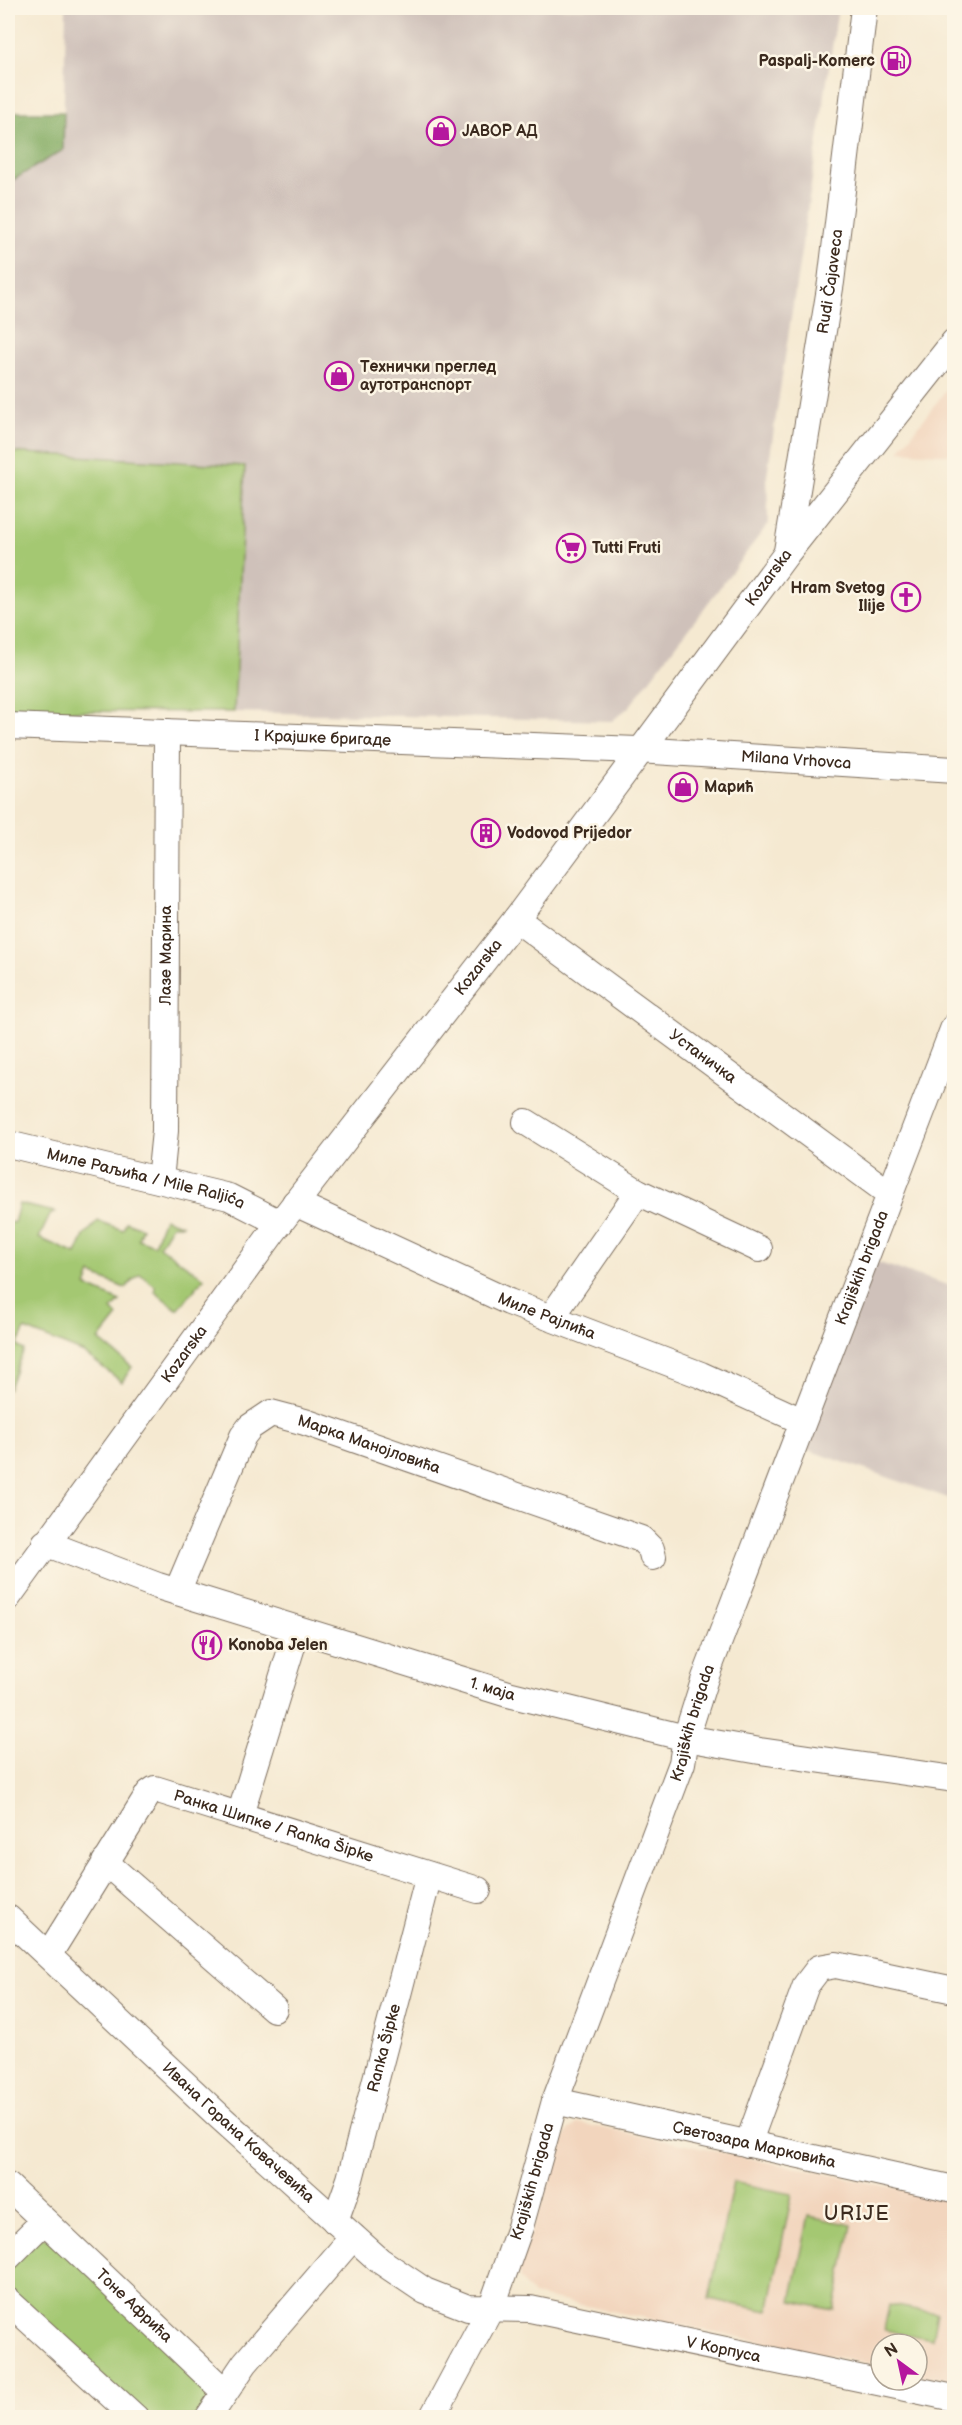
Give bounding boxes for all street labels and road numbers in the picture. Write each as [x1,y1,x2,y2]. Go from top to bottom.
street label: Rudi Čajaveca [813,228,847,335]
street label: Kozarska [741,546,796,610]
street label: I Крајшке бригаде [254,726,391,750]
street label: Milana Vrhovca [740,747,852,773]
street label: Лазе Марина [156,905,176,1006]
street label: Kozarska [451,936,506,999]
street label: Устаничка [665,1025,741,1088]
street label: Миле Раљића / Mile Raljića [45,1144,248,1213]
street label: Krajiških brigada [831,1208,892,1328]
street label: Миле Рајлића [495,1289,599,1344]
street label: Kozarska [157,1322,211,1387]
street label: Марка Манојловића [296,1411,444,1478]
street label: Krajiških brigada [666,1662,719,1784]
street label: 1. маја [467,1673,518,1705]
street label: Ранка Шипке / Ranka Šipke [171,1786,376,1866]
street label: Ranka Šipke [363,2001,405,2094]
street label: Ивана Горана Ковачевића [158,2058,319,2207]
street label: Светозара Марковића [671,2118,838,2172]
street label: Krajiških brigada [507,2121,558,2243]
street label: Тоне Афрића [92,2265,177,2347]
street label: V Корпуса [684,2333,763,2367]

